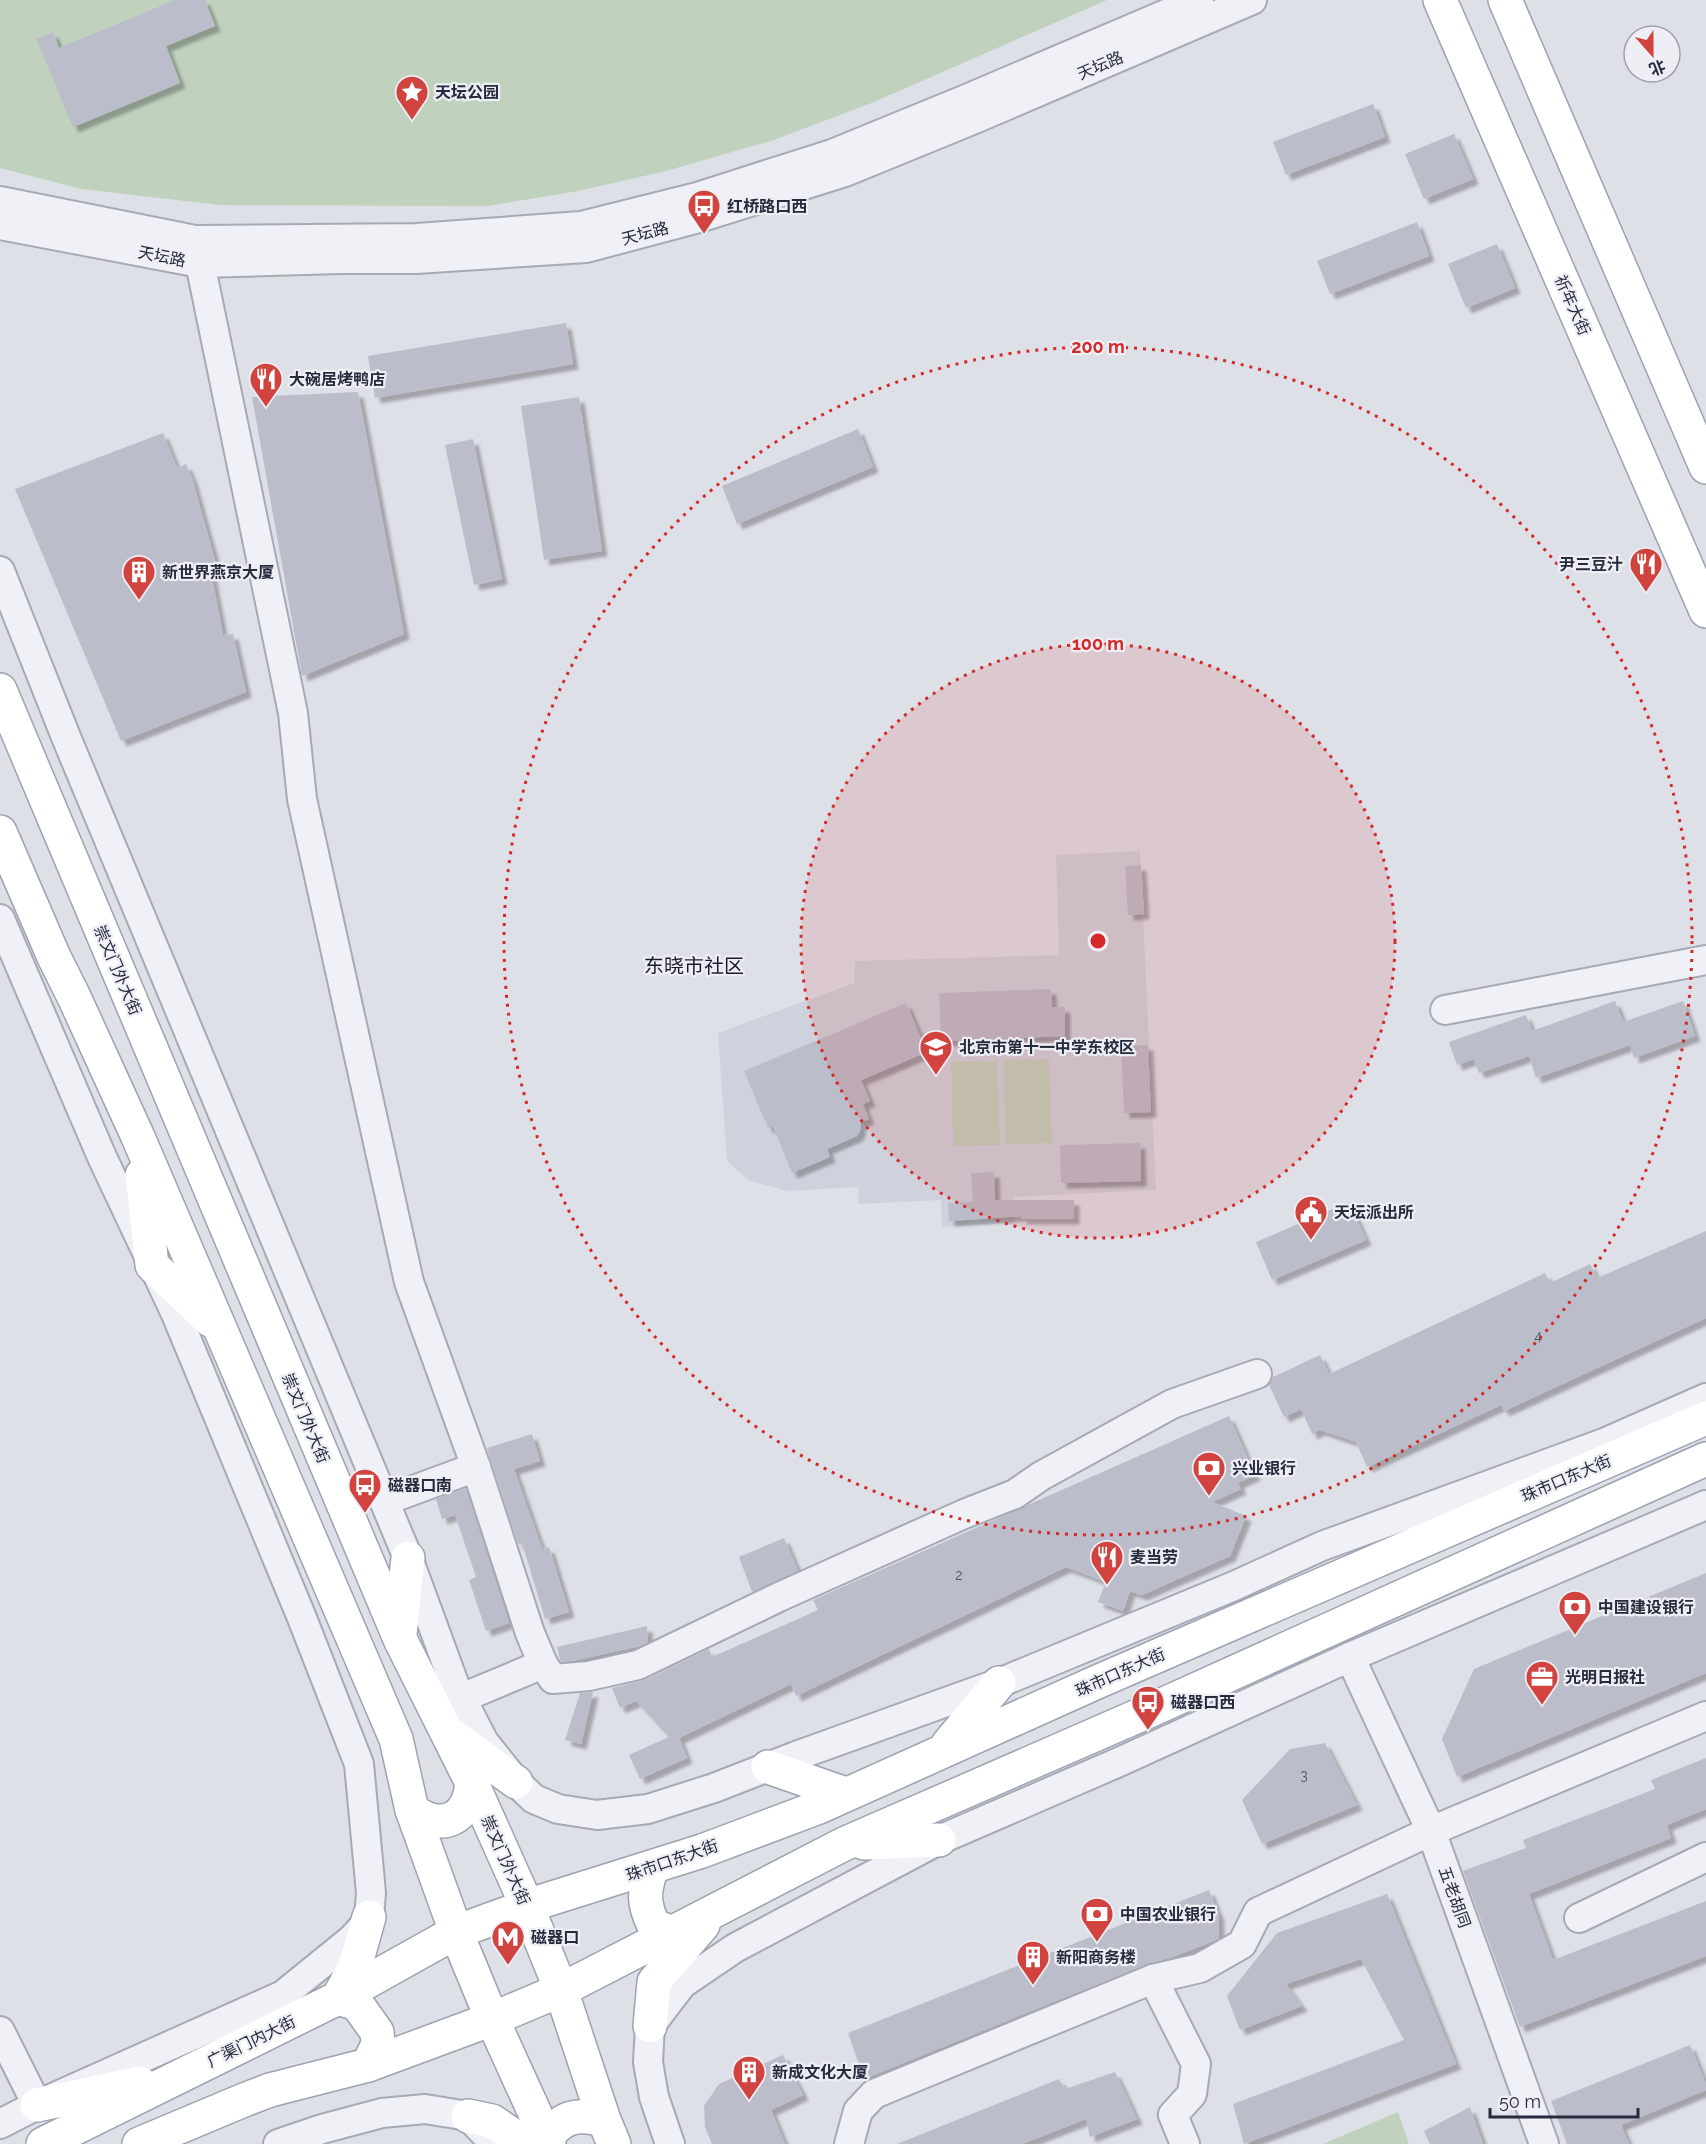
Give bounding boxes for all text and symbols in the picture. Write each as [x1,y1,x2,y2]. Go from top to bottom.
north arrow [1622,24,1682,84]
street label: 天坛路 [1074,47,1126,84]
text: 北 [1646,56,1668,79]
place icon: 天坛公园 [394,74,430,121]
place label: 天坛公园 [435,83,499,102]
bus stop icon: 红桥路口西 [686,188,722,235]
place label: 红桥路口西 [727,197,807,216]
street label: 天坛路 [619,218,671,249]
street label: 天坛路 [137,243,187,270]
street label: 祈年大街 [1551,272,1594,338]
text: 200 m [1071,336,1125,357]
restaurant icon: 大碗居烤鸭店 [248,361,284,408]
place label: 大碗居烤鸭店 [289,370,385,389]
restaurant icon: 尹三豆汁 [1628,546,1664,593]
building icon: 新世界燕京大厦 [121,554,157,601]
place label: 尹三豆汁 [1559,555,1623,574]
place label: 新世界燕京大厦 [162,563,274,582]
text: 100 m [1072,633,1124,654]
street label: 崇文门外大街 [90,922,145,1018]
centre of rings [1088,931,1108,951]
district label: 东晓市社区 [644,954,744,978]
school or university icon: 北京市第十一中学东校区 [918,1029,954,1076]
place label: 北京市第十一中学东校区 [959,1038,1135,1057]
public building icon: 天坛派出所 [1293,1194,1329,1241]
place label: 天坛派出所 [1334,1203,1414,1222]
house number: 4 [1534,1328,1542,1344]
street label: 崇文门外大街 [278,1370,333,1466]
bank icon: 兴业银行 [1191,1450,1227,1497]
street label: 珠市口东大街 [1518,1451,1614,1506]
place label: 兴业银行 [1232,1459,1296,1478]
bus stop icon: 磁器口南 [347,1467,383,1514]
place label: 磁器口南 [388,1476,452,1495]
restaurant icon: 麦当劳 [1089,1539,1125,1586]
place label: 麦当劳 [1130,1548,1178,1567]
house number: 2 [955,1567,963,1583]
bank icon: 中国建设银行 [1557,1589,1593,1636]
place label: 中国建设银行 [1598,1598,1694,1617]
street label: 珠市口东大街 [1072,1644,1168,1701]
office icon: 光明日报社 [1524,1659,1560,1706]
place label: 光明日报社 [1565,1668,1645,1687]
bus stop icon: 磁器口西 [1130,1684,1166,1731]
place label: 磁器口西 [1171,1693,1235,1712]
house number: 3 [1300,1767,1308,1783]
street label: 崇文门外大街 [477,1812,534,1908]
street label: 珠市口东大街 [624,1836,721,1885]
street label: 五老胡同 [1435,1864,1474,1930]
bank icon: 中国农业银行 [1079,1896,1115,1943]
place label: 中国农业银行 [1120,1905,1216,1924]
metro station icon: 磁器口 [490,1919,526,1966]
place label: 磁器口 [531,1928,579,1947]
building icon: 新阳商务楼 [1015,1939,1051,1986]
place label: 新阳商务楼 [1056,1948,1136,1967]
street label: 广渠门内大街 [204,2012,299,2071]
building icon: 新成文化大厦 [731,2054,767,2101]
place label: 新成文化大厦 [772,2063,868,2082]
scale bar [1490,2081,1638,2119]
text: 50 m [1499,2091,1541,2112]

